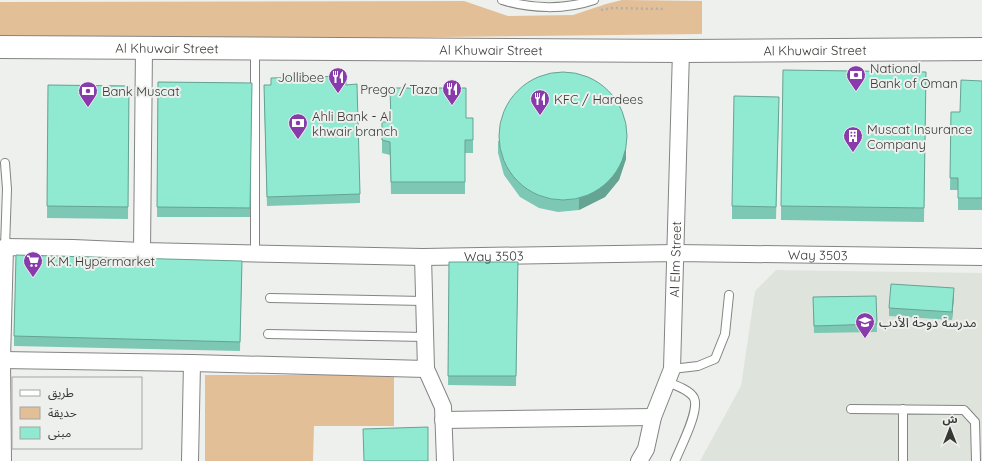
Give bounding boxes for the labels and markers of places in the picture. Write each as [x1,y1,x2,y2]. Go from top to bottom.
place label: National Bank of Oman [870,60,958,91]
bank icon: National Bank of Oman [845,64,867,92]
restaurant icon: Jollibee [327,66,349,94]
place label: Jollibee [277,69,324,85]
restaurant icon: Prego / Taza [441,78,463,106]
bank icon: Bank Muscat [77,80,99,108]
place label: Prego / Taza [360,81,438,97]
place label: Bank Muscat [102,83,180,99]
restaurant icon: KFC / Hardees [529,88,551,116]
place label: KFC / Hardees [554,91,643,107]
place label: Ahli Bank - Al khwair branch [312,108,398,139]
bank icon: Ahli Bank - Al khwair branch [287,112,309,140]
place label: Muscat Insurance Company [867,121,972,152]
building icon: Muscat Insurance Company [842,125,864,153]
supermarket icon: K.M. Hypermarket [22,250,44,278]
place label: K.M. Hypermarket [47,253,155,269]
school or university icon: مدرسة دوحة الأدب [854,311,876,339]
place label: مدرسة دوحة الأدب [879,314,977,330]

